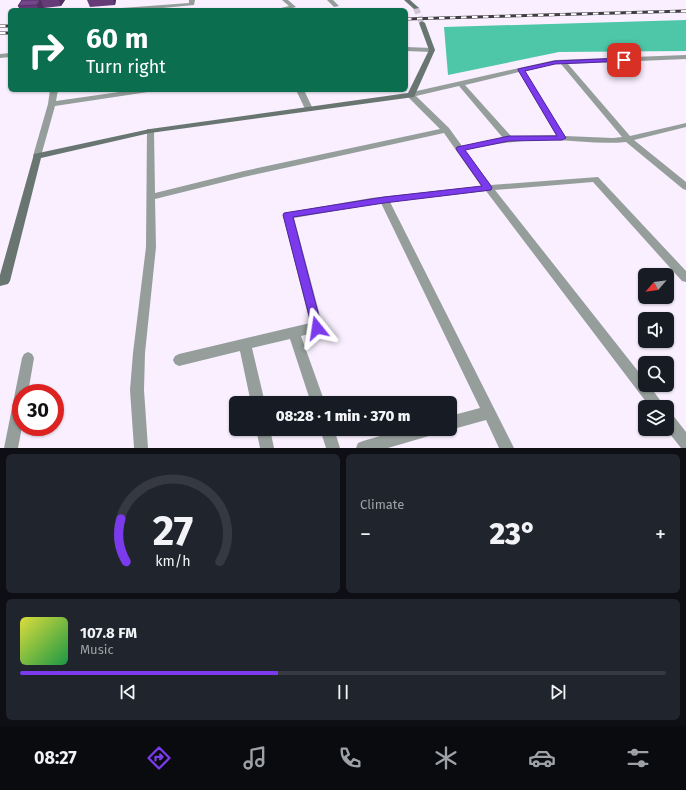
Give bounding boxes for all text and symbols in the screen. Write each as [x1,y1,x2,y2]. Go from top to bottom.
text: 60 m [86,22,148,55]
icon: right [20,24,72,76]
pin [607,43,641,77]
icon: arrive [613,49,635,71]
text: Turn right [86,56,166,78]
north arrow [638,268,674,304]
map controls [638,268,674,436]
position arrow [296,307,338,349]
button: sound [638,312,674,348]
button: search [638,356,674,392]
speed limit sign: 30 [12,384,64,436]
button: layers [638,400,674,436]
text: 08:28 · 1 min · 370 m [276,407,410,425]
text: Climate [360,497,404,512]
text: 27 [153,505,193,555]
text: 23° [490,516,536,552]
text: − [360,521,371,548]
text: + [655,521,666,548]
text: km/h [155,552,191,569]
text: 107.8 FM [80,624,137,642]
text: Music [80,642,114,657]
icon: previous [117,681,139,703]
icon: pause [332,681,354,703]
icon: next [547,681,569,703]
icon: directions [145,744,173,772]
icon: music [241,744,269,772]
icon: phone [336,744,364,772]
icon: climate [432,744,460,772]
icon: car [528,744,556,772]
icon: filters [624,744,652,772]
text: 08:27 [34,747,77,769]

